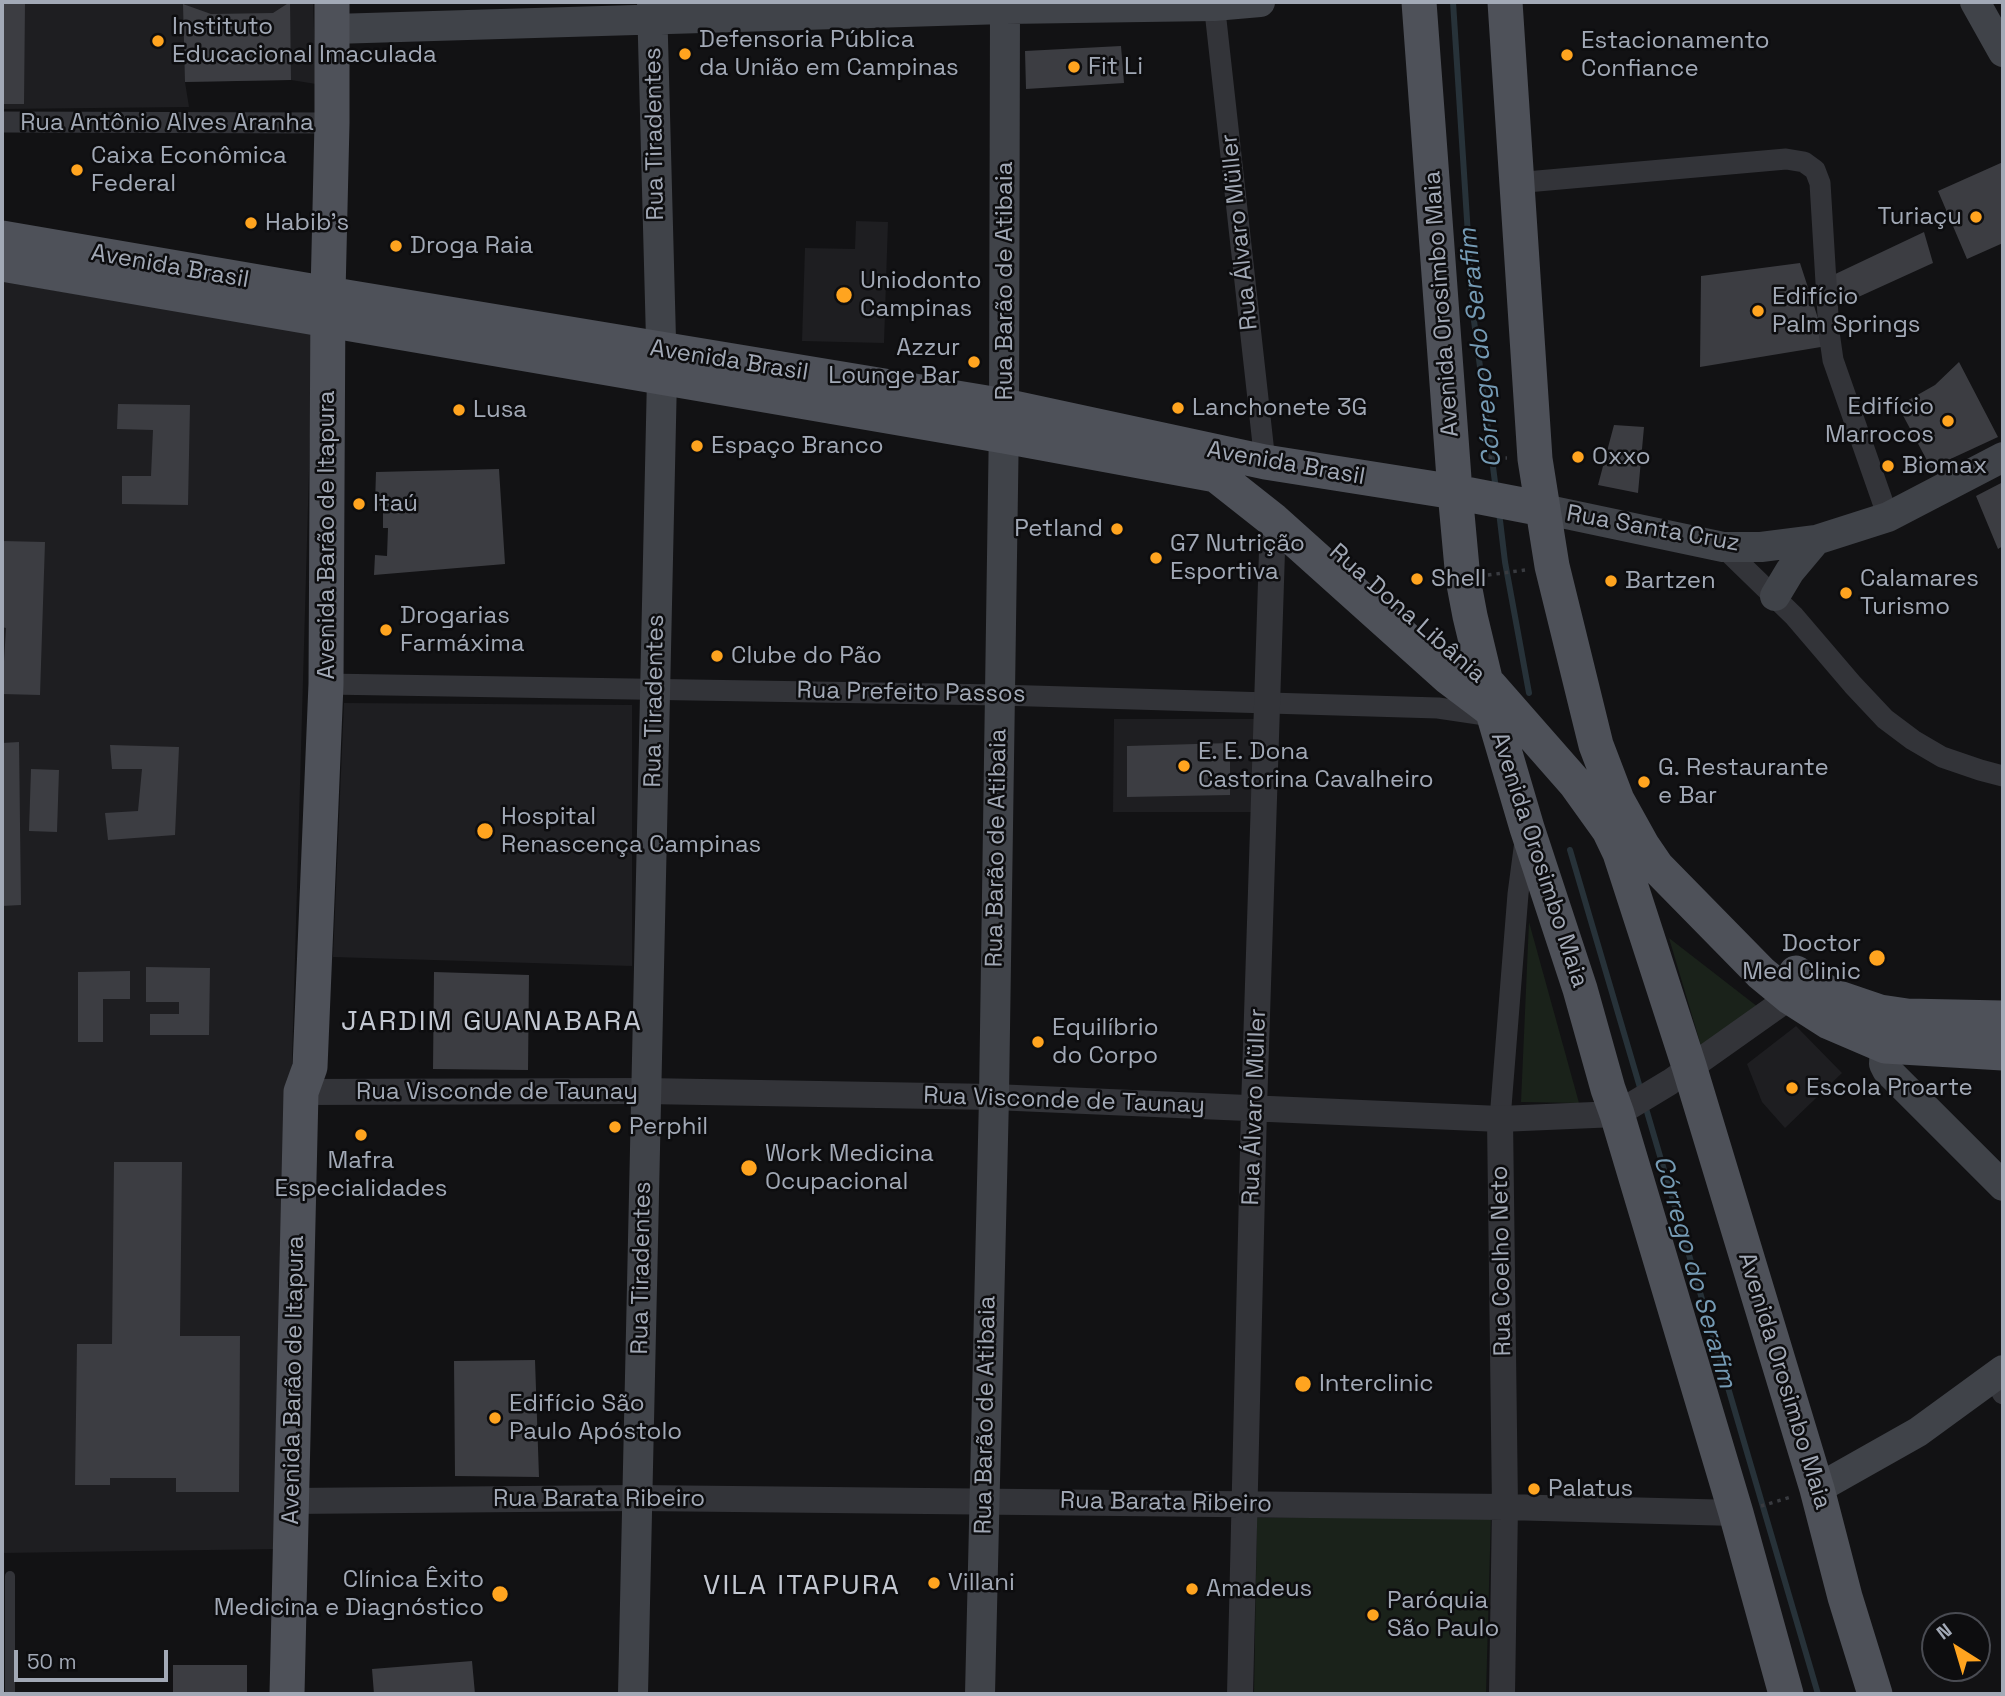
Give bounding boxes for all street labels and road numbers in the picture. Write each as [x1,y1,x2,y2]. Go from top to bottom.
street label: Rua Tiradentes [639,47,671,221]
street label: Rua Antônio Alves Aranha [20,109,314,137]
street label: Rua Álvaro Müller [1215,132,1265,332]
street label: Rua Barão de Atibaia [991,162,1019,400]
street label: Avenida Orosimbo Maia [1418,170,1466,438]
street label: Avenida Brasil [89,239,251,295]
street label: Avenida Brasil [648,334,810,388]
street label: Avenida Barão de Itapura [313,390,341,680]
street label: Avenida Brasil [1205,436,1367,492]
street label: Rua Santa Cruz [1564,500,1742,558]
street label: Rua Dona Libânia [1323,538,1491,690]
street label: Rua Tiradentes [639,614,671,788]
street label: Rua Prefeito Passos [796,677,1026,709]
street label: Rua Barão de Atibaia [981,728,1013,968]
street label: Avenida Orosimbo Maia [1484,729,1594,991]
street label: Rua Álvaro Müller [1237,1008,1273,1206]
street label: Rua Visconde de Taunay [356,1078,638,1106]
street label: Rua Visconde de Taunay [923,1082,1205,1120]
street label: Rua Coelho Neto [1486,1165,1518,1357]
street label: Rua Tiradentes [626,1181,658,1355]
street label: Avenida Barão de Itapura [277,1235,311,1525]
street label: Avenida Orosimbo Maia [1731,1249,1837,1513]
street label: Rua Barão de Atibaia [970,1295,1002,1535]
street label: Rua Barata Ribeiro [493,1485,705,1513]
street label: Rua Barata Ribeiro [1060,1487,1272,1519]

